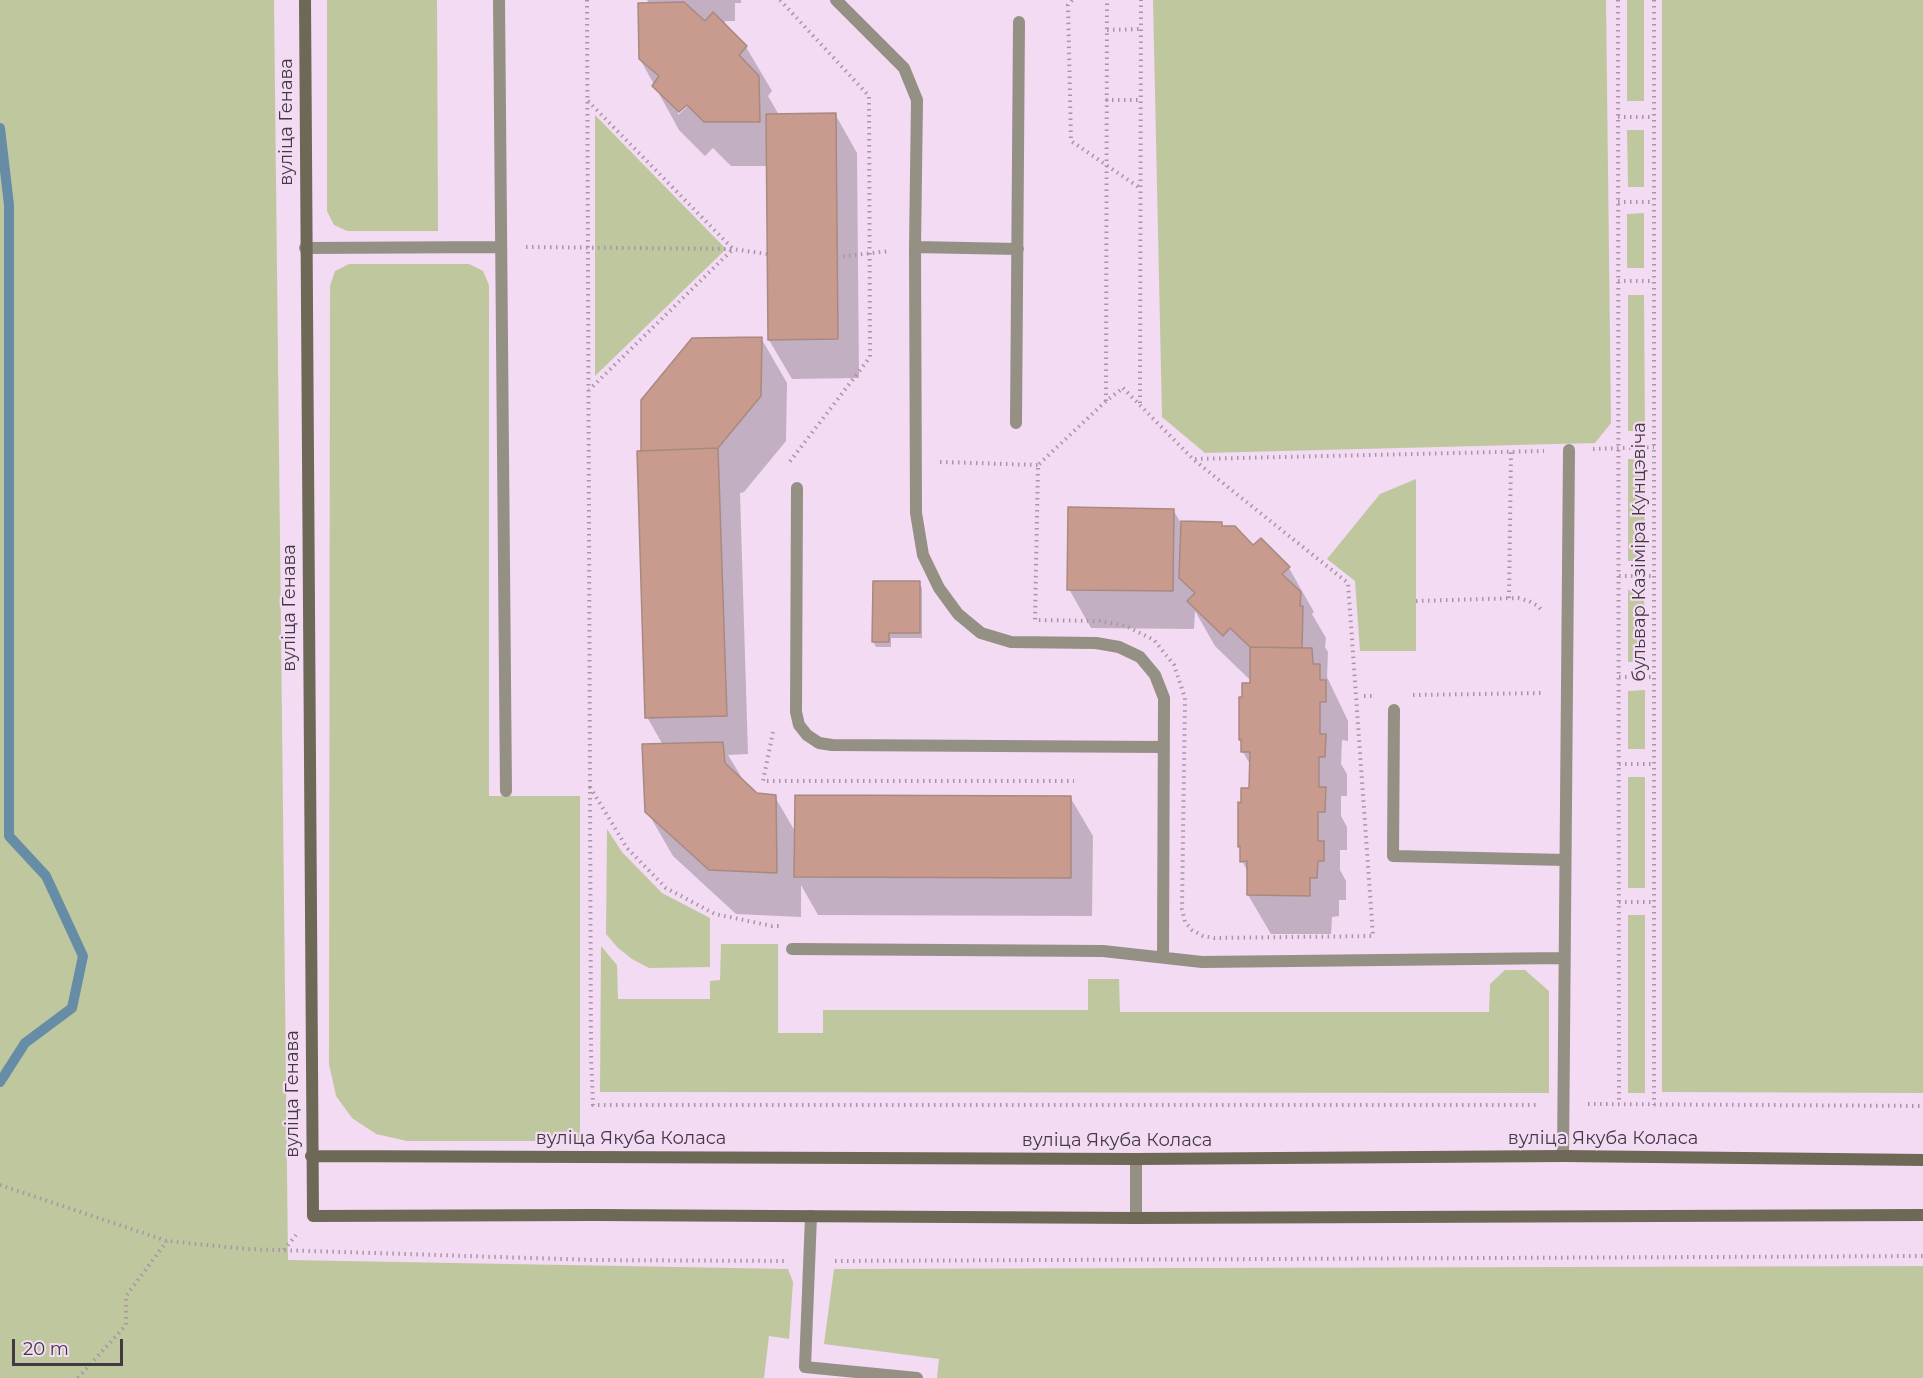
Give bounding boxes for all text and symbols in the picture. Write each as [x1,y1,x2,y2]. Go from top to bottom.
street label: вуліца Генава [276,58,298,186]
street label: бульвар Казіміра Кунцэвіча [1629,422,1651,682]
street label: вуліца Генава [279,544,301,672]
street label: вуліца Генава [282,1030,304,1158]
street label: вуліца Якуба Коласа [536,1128,726,1150]
street label: вуліца Якуба Коласа [1508,1128,1698,1150]
street label: вуліца Якуба Коласа [1022,1130,1212,1152]
scale bar [15,1327,126,1365]
text: 20 m [23,1338,69,1360]

